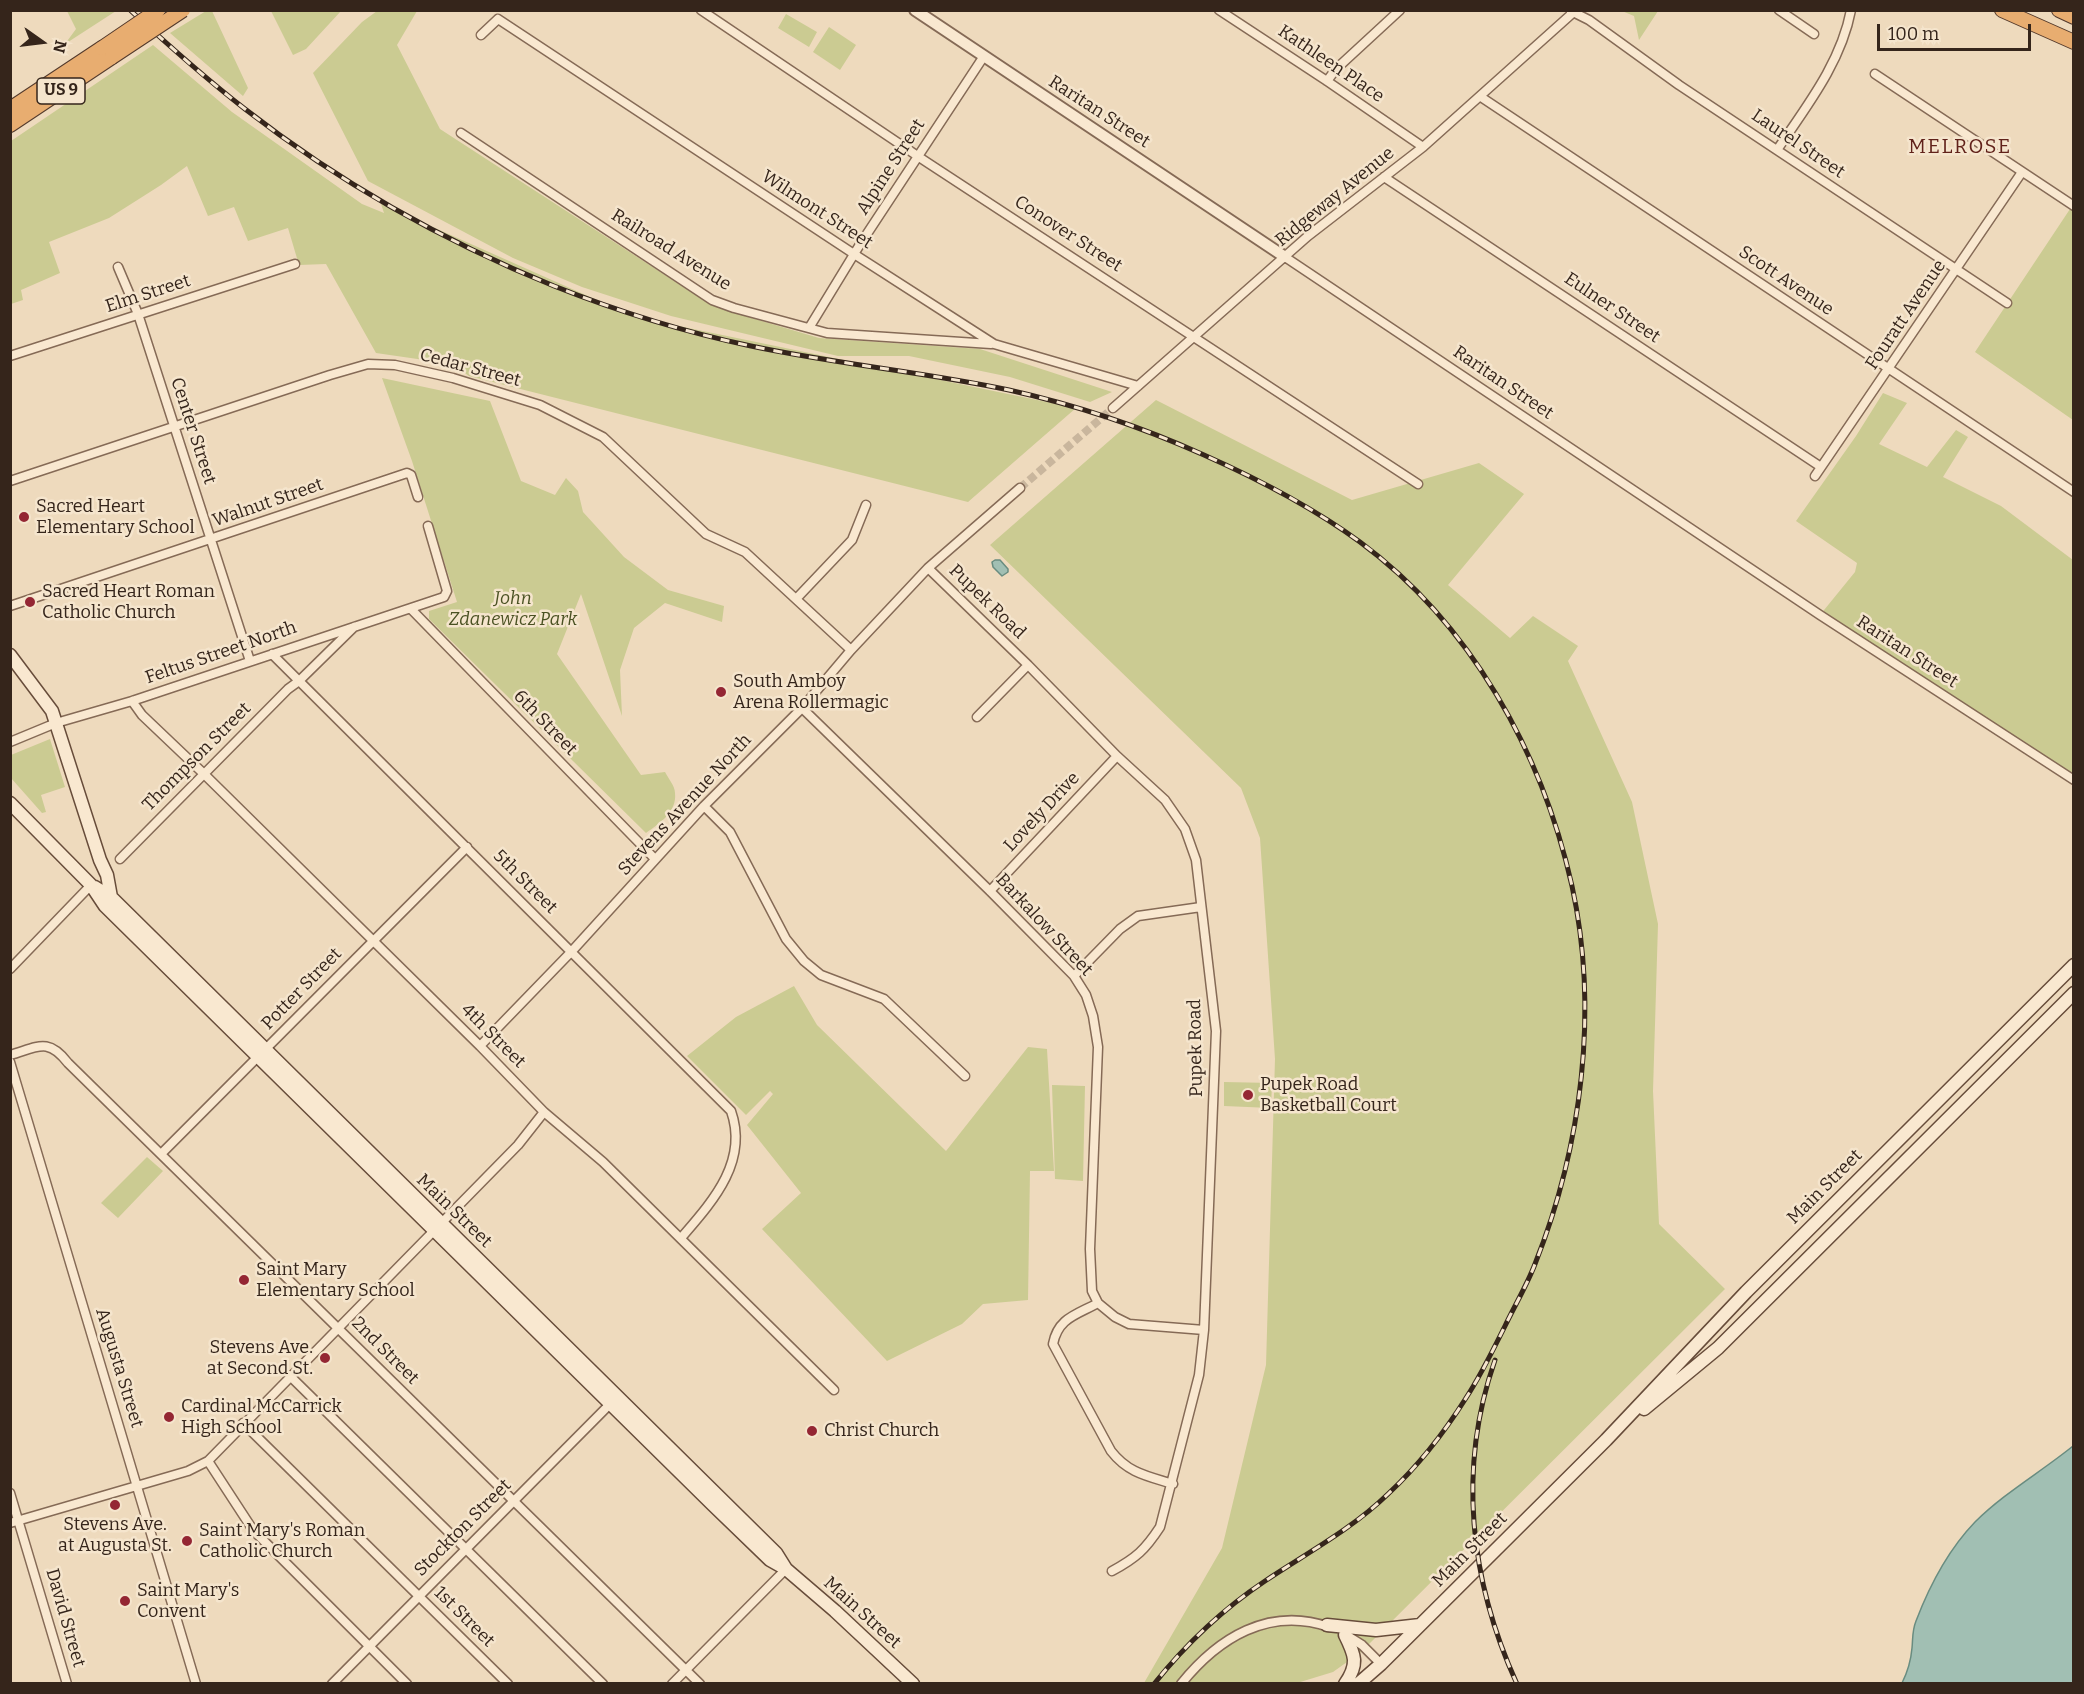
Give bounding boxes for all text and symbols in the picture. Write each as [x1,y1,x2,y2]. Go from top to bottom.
north arrow [12,12,72,72]
scale bar [1880,12,2034,50]
street label: Kathleen Place [1274,21,1388,107]
text: 100 m [1888,23,1939,45]
text: N [49,38,71,55]
street label: Raritan Street [1044,71,1154,153]
road number: US 9 [37,78,85,104]
street label: Laurel Street [1747,105,1849,183]
street label: Alpine Street [852,115,930,219]
district label: MELROSE [1908,135,2012,159]
street label: Ridgeway Avenue [1271,142,1399,252]
street label: Wilmont Street [757,166,877,254]
street label: Conover Street [1010,191,1126,277]
street label: Railroad Avenue [607,204,735,296]
street label: Scott Avenue [1734,241,1838,321]
street label: Fouratt Avenue [1861,256,1951,374]
street label: Eulner Street [1560,268,1664,348]
street label: Elm Street [103,270,193,318]
street label: Raritan Street [1449,341,1557,425]
street label: Cedar Street [417,344,523,392]
street label: Center Street [166,375,220,487]
street label: Walnut Street [210,474,326,532]
place label: Sacred Heart Elementary School [36,496,195,538]
marker: Sacred Heart Elementary School [17,510,31,524]
street label: Pupek Road [944,560,1030,644]
place label: Sacred Heart Roman Catholic Church [42,581,215,624]
park label: John Zdanewicz Park [449,588,577,630]
marker: Sacred Heart Roman Catholic Church [23,595,37,609]
street label: Raritan Street [1852,611,1962,693]
street label: Feltus Street North [143,617,299,689]
place label: South Amboy Arena Rollermagic [733,671,889,714]
marker: South Amboy Arena Rollermagic [714,685,728,699]
street label: 6th Street [509,686,581,760]
street label: Thompson Street [138,698,256,816]
street label: Stevens Avenue North [614,730,756,880]
street label: Lovely Drive [1000,768,1084,856]
street label: 5th Street [489,846,561,918]
street label: Barkalow Street [991,869,1097,981]
street label: Potter Street [257,943,347,1035]
street label: 4th Street [456,999,530,1073]
street label: Pupek Road [1184,999,1208,1097]
place label: Pupek Road Basketball Court [1260,1074,1397,1116]
marker: Pupek Road Basketball Court [1241,1088,1255,1102]
street label: Main Street [1783,1145,1867,1229]
street label: Main Street [412,1170,496,1252]
place label: Saint Mary Elementary School [256,1259,415,1302]
marker: Saint Mary Elementary School [237,1273,251,1287]
street label: Augusta Street [91,1306,147,1430]
street label: 2nd Street [347,1313,423,1389]
place label: Stevens Ave. at Second St. [207,1337,313,1380]
marker: Stevens Ave. at Second St. [318,1351,332,1365]
place label: Cardinal McCarrick High School [181,1396,342,1438]
marker: Cardinal McCarrick High School [162,1410,176,1424]
place label: Christ Church [824,1420,939,1442]
marker: Christ Church [805,1424,819,1438]
street label: Stockton Street [410,1475,516,1581]
marker: Stevens Ave. at Augusta St. [108,1498,122,1512]
street label: Main Street [1428,1508,1512,1592]
place label: Stevens Ave. at Augusta St. [58,1514,172,1556]
place label: Saint Mary's Roman Catholic Church [199,1520,365,1562]
marker: Saint Mary's Roman Catholic Church [180,1534,194,1548]
street label: David Street [41,1566,89,1670]
street label: Main Street [819,1573,905,1653]
place label: Saint Mary's Convent [137,1580,239,1622]
street label: 1st Street [429,1582,499,1652]
marker: Saint Mary's Convent [118,1594,132,1608]

